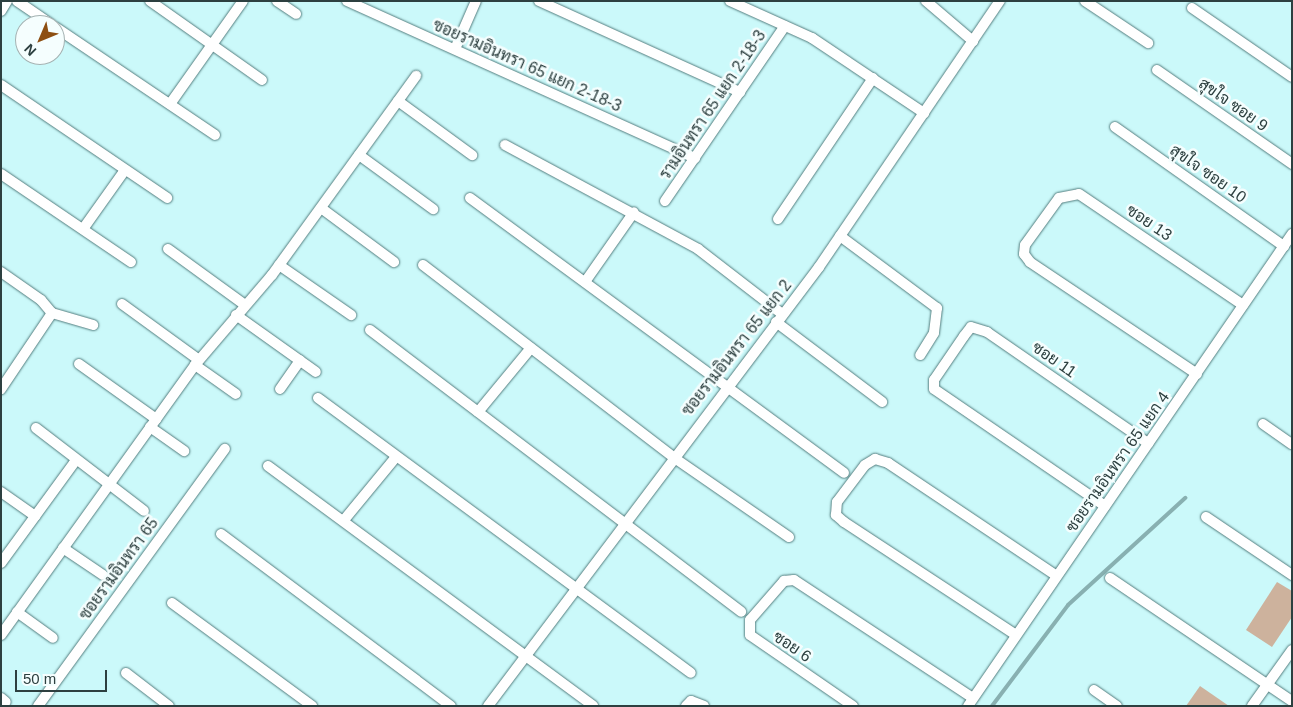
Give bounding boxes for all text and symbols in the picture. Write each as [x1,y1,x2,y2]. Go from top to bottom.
north arrow [15,15,65,65]
street label: ซอยรามอินทรา 65 แยก 2-18-3 [430,16,624,116]
street label: รามอินทรา 65 แยก 2-18-3 [656,27,770,183]
text: N [21,41,39,59]
street label: สุขใจ ซอย 9 [1195,74,1271,136]
street label: สุขใจ ซอย 10 [1166,141,1250,207]
street label: ซอย 13 [1123,201,1175,245]
street label: ซอยรามอินทรา 65 แยก 2 [678,276,796,420]
street label: ซอย 11 [1028,338,1080,382]
street label: ซอยรามอินทรา 65 แยก 4 [1062,388,1174,536]
street label: ซอยรามอินทรา 65 [76,514,162,624]
street label: ซอย 6 [769,627,815,667]
scale bar [18,660,110,692]
text: 50 m [23,670,56,687]

